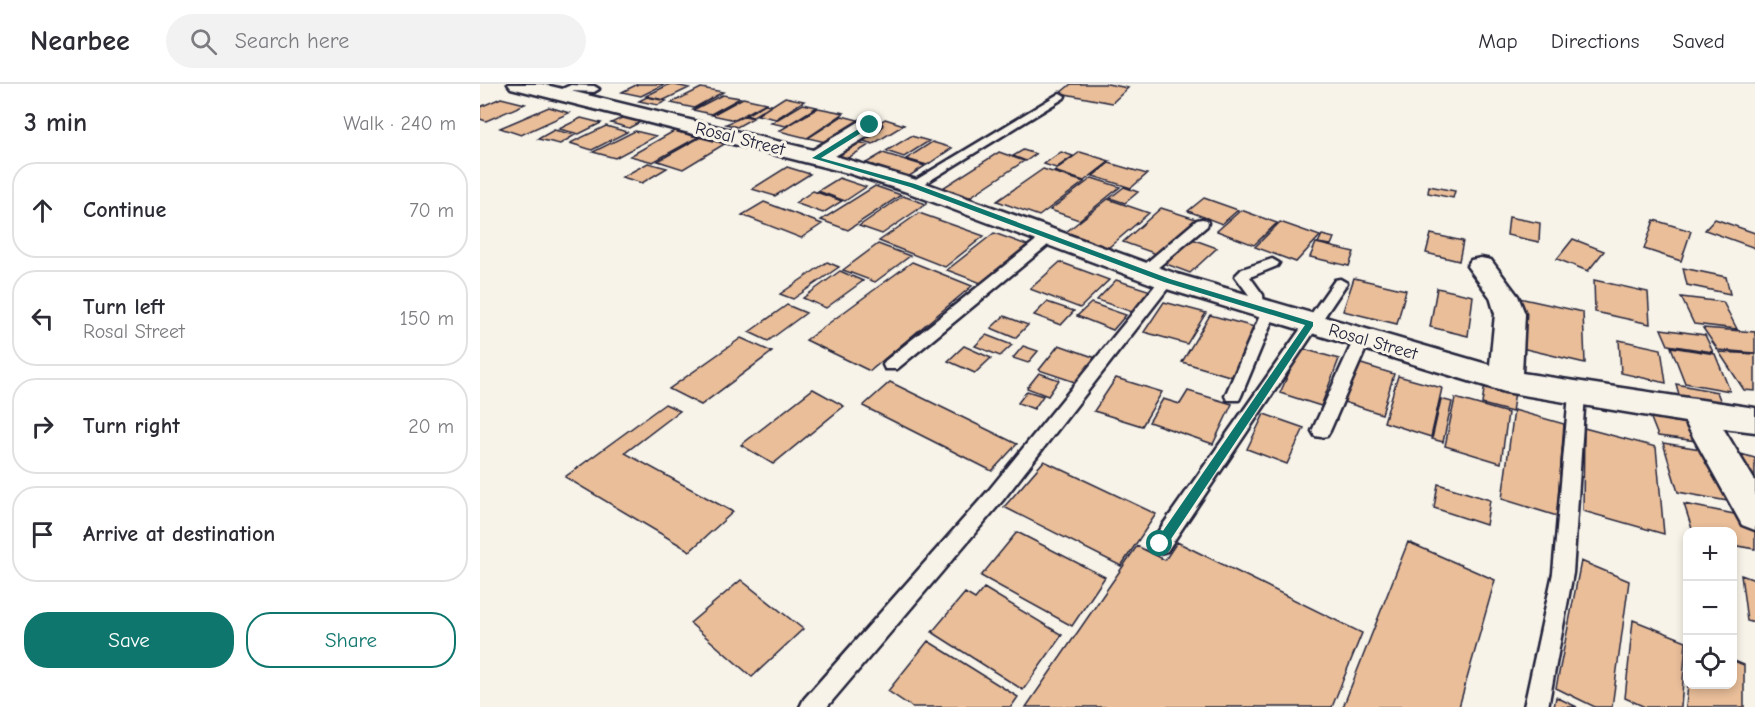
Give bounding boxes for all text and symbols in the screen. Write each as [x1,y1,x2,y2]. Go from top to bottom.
search box [166,14,586,68]
text: Nearbee [30,25,130,57]
icon: search [187,25,220,58]
text: Search here [235,28,349,54]
text: Map [1478,29,1518,53]
text: Directions [1551,29,1640,53]
text: Saved [1673,29,1725,53]
text: 3 min [24,108,87,138]
route end [856,111,882,137]
text: Walk · 240 m [343,112,456,135]
street label: Rosal Street [693,118,788,160]
icon: ahead [26,194,59,227]
text: Continue [83,197,166,223]
text: 70 m [409,199,454,222]
text: Turn left [83,294,165,320]
icon: left [26,302,59,335]
text: 150 m [400,307,454,330]
street label: Rosal Street [1326,319,1421,365]
text: Rosal Street [83,320,185,343]
icon: right [26,410,59,443]
text: Turn right [83,413,180,439]
text: 20 m [408,415,454,438]
icon: arrive [26,518,59,551]
text: Arrive at destination [83,521,275,547]
map controls [1683,527,1737,689]
button: + [1683,527,1737,581]
route start [1146,530,1172,556]
button: − [1683,581,1737,635]
button: Save [24,612,234,668]
button: Share [246,612,456,668]
button: locate [1683,635,1737,689]

